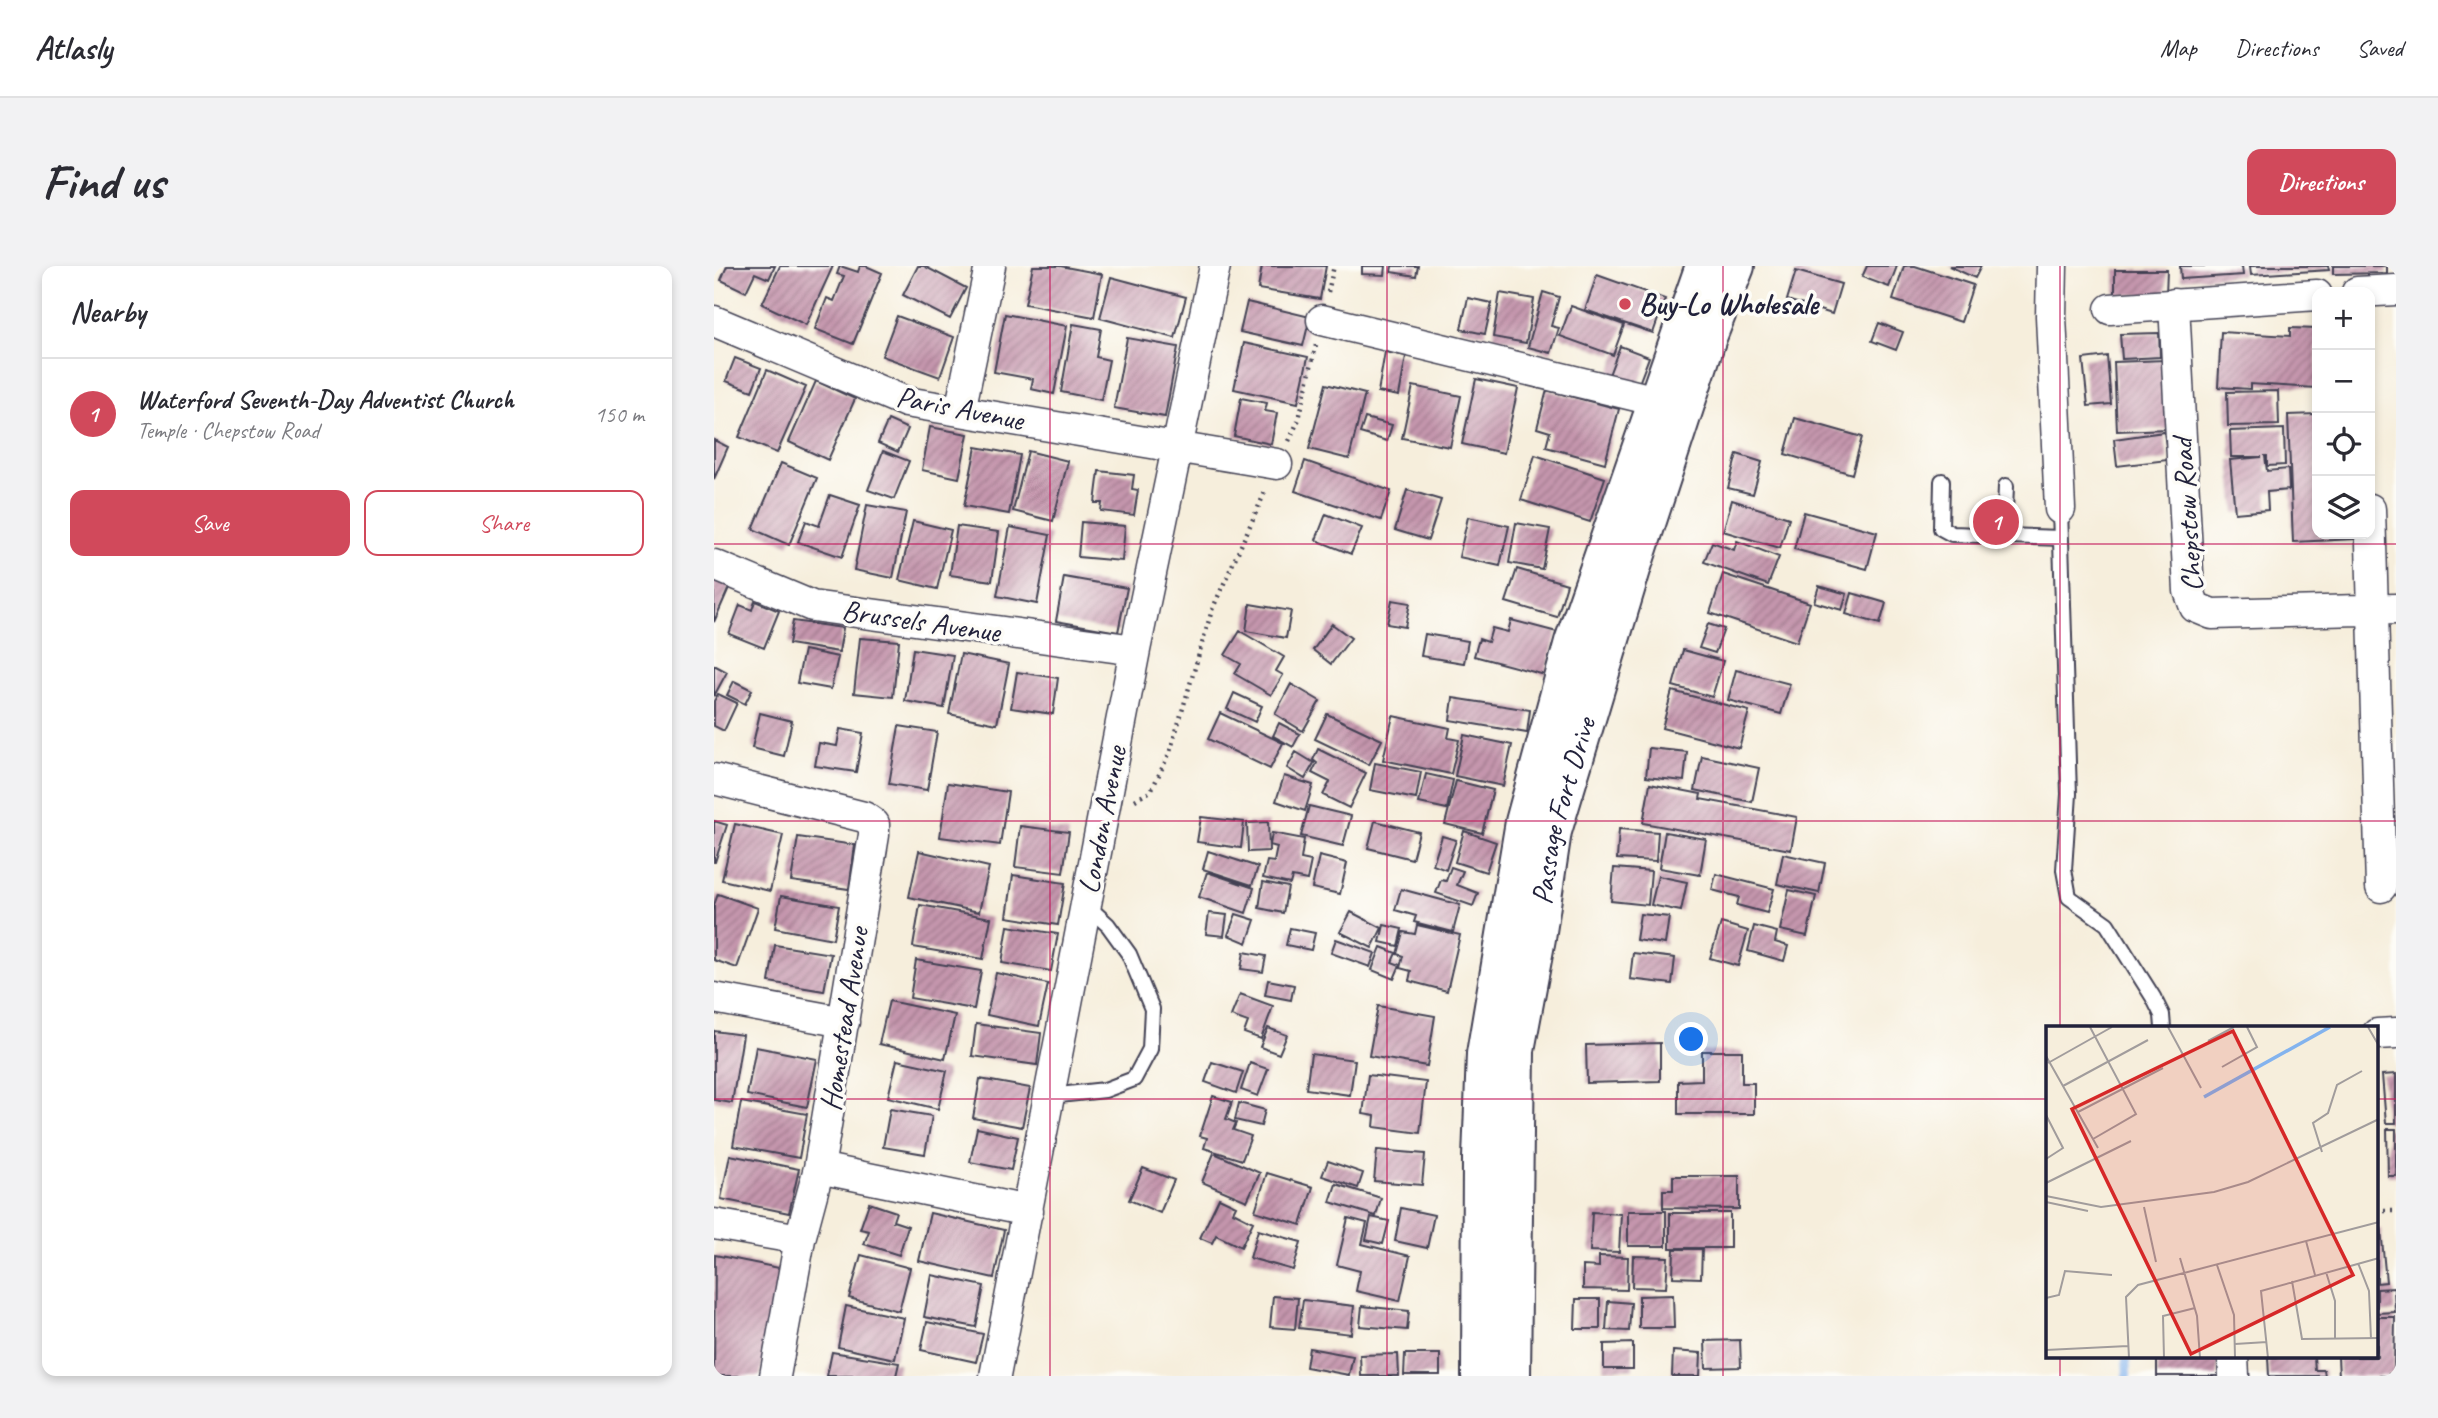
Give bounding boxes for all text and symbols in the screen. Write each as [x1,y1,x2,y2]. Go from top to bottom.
text: Atlasly [35,27,112,69]
text: Map [2160,33,2197,63]
text: Directions [2235,33,2318,63]
text: Saved [2356,33,2403,63]
button: Directions [2247,149,2396,215]
text: Find us [42,151,164,213]
place label: Buy-Lo Wholesale [1639,285,1820,323]
map controls [2312,287,2375,539]
button: + [2312,287,2375,350]
text: Nearby [70,293,146,331]
marker: Buy-Lo Wholesale [1617,296,1633,312]
button: − [2312,350,2375,413]
street label: Paris Avenue [893,377,1029,439]
text: Waterford Seventh-Day Adventist Church [137,383,514,416]
text: 1 [88,400,98,429]
text: 150 m [595,400,644,429]
button: locate [2312,413,2375,476]
text: Temple · Chepstow Road [137,416,319,445]
street label: Chepstow Road [2162,433,2211,593]
button: layers [2312,476,2375,539]
button: Save [70,490,350,556]
button: Share [364,490,644,556]
pin: 1 [1973,496,2019,548]
street label: Brussels Avenue [840,591,1005,651]
street label: Passage Fort Drive [1522,711,1605,907]
street label: London Avenue [1069,741,1135,897]
street label: Homestead Avenue [811,922,878,1113]
your location [1674,1022,1708,1056]
inset map [2046,1026,2378,1358]

